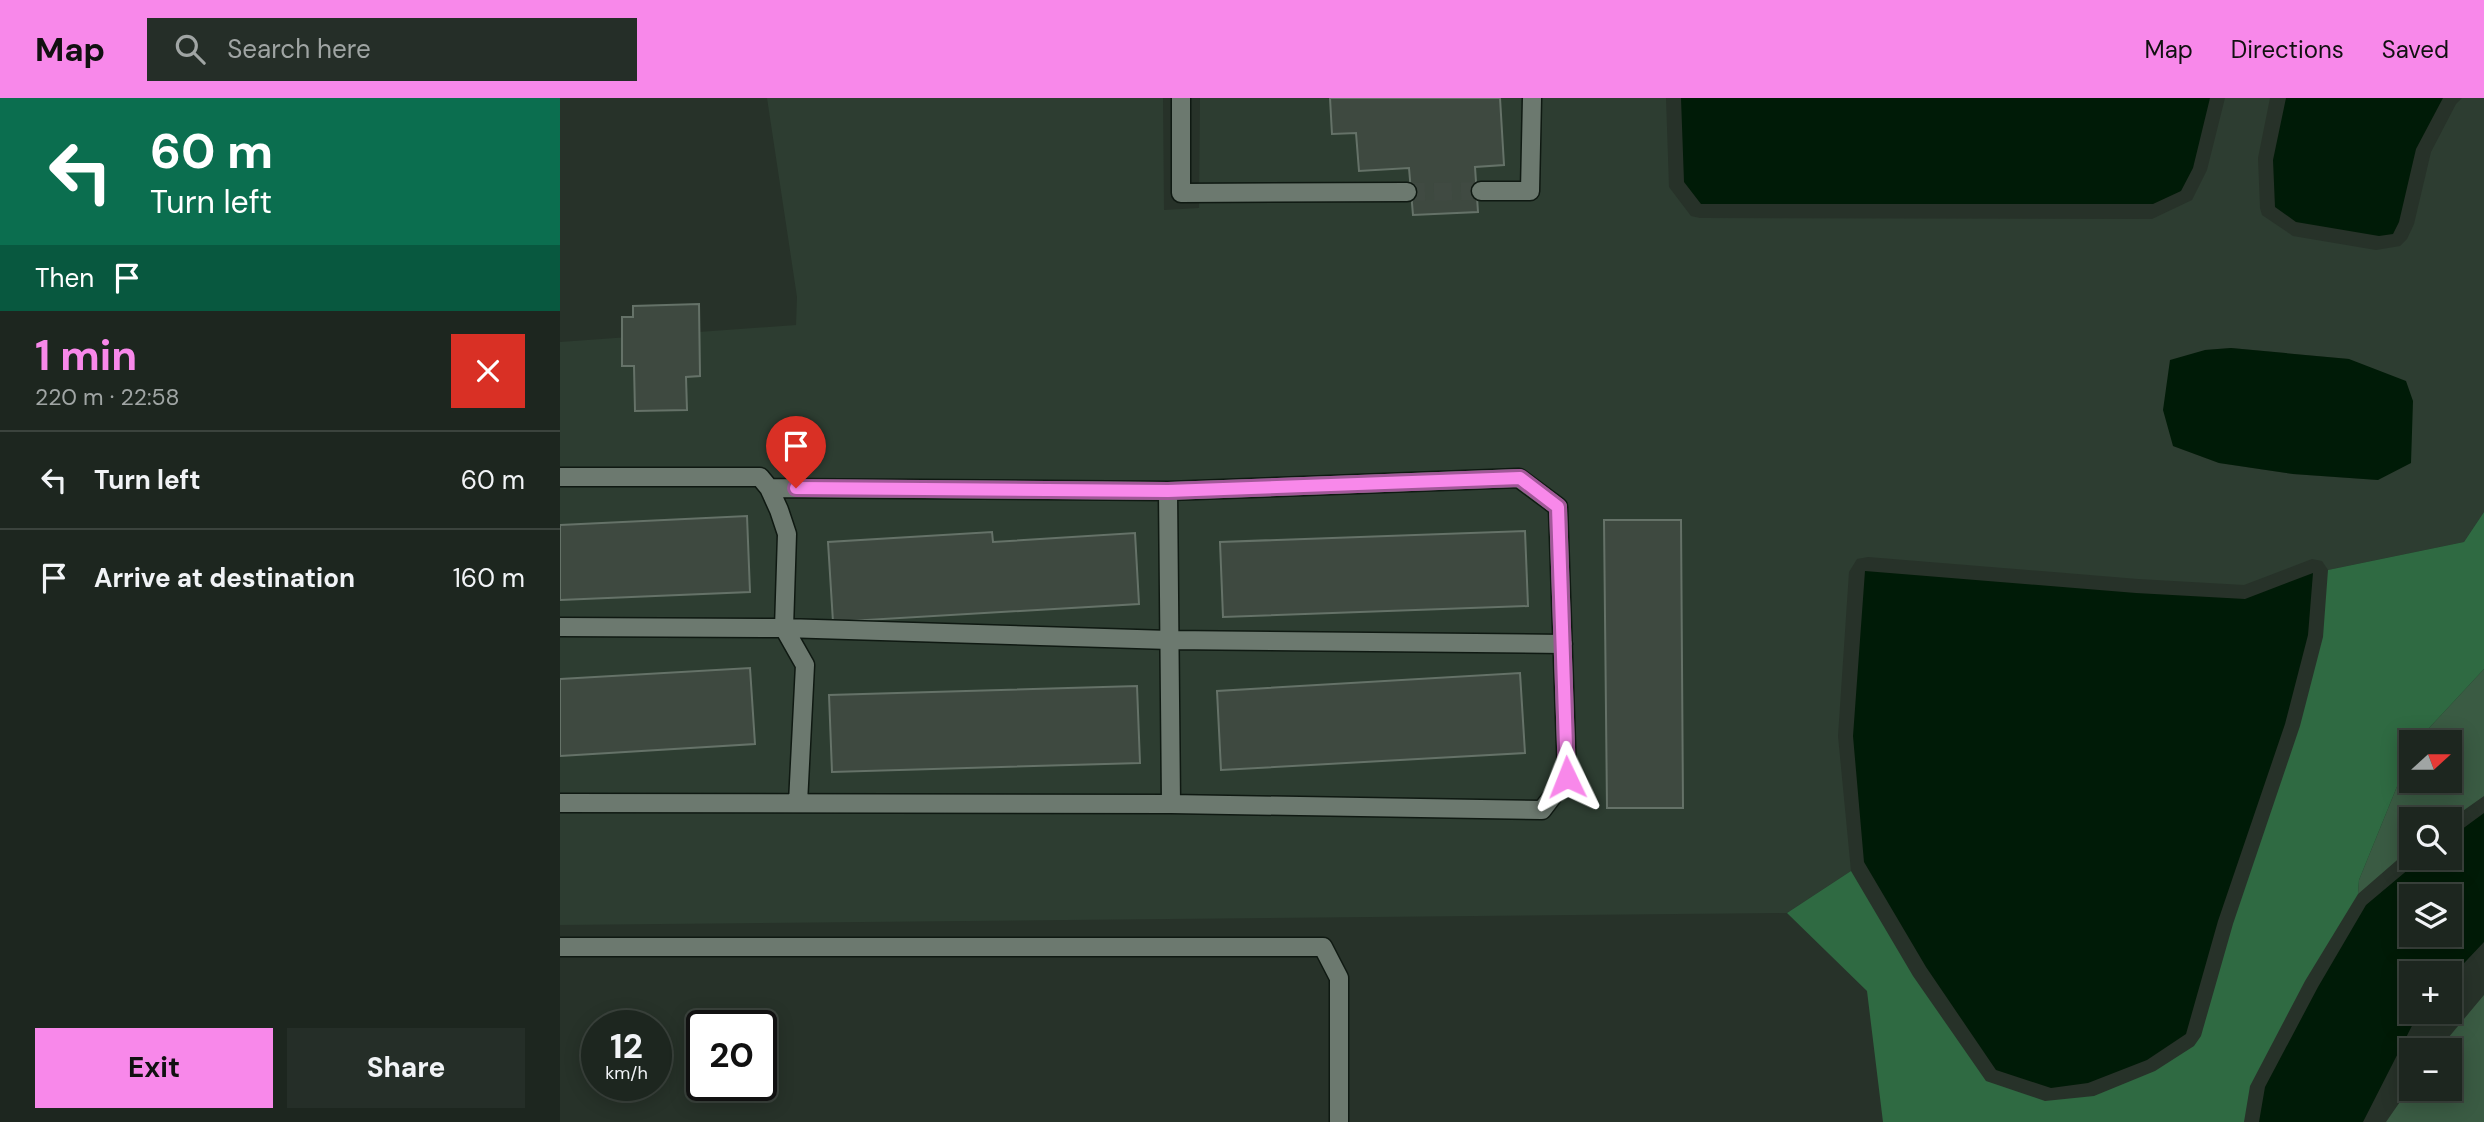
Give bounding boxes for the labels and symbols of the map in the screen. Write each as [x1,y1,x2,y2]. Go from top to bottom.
pin [766,416,826,488]
north arrow [2399,730,2462,793]
position arrow [1530,740,1604,814]
speed limit sign: 20 [686,1010,777,1101]

